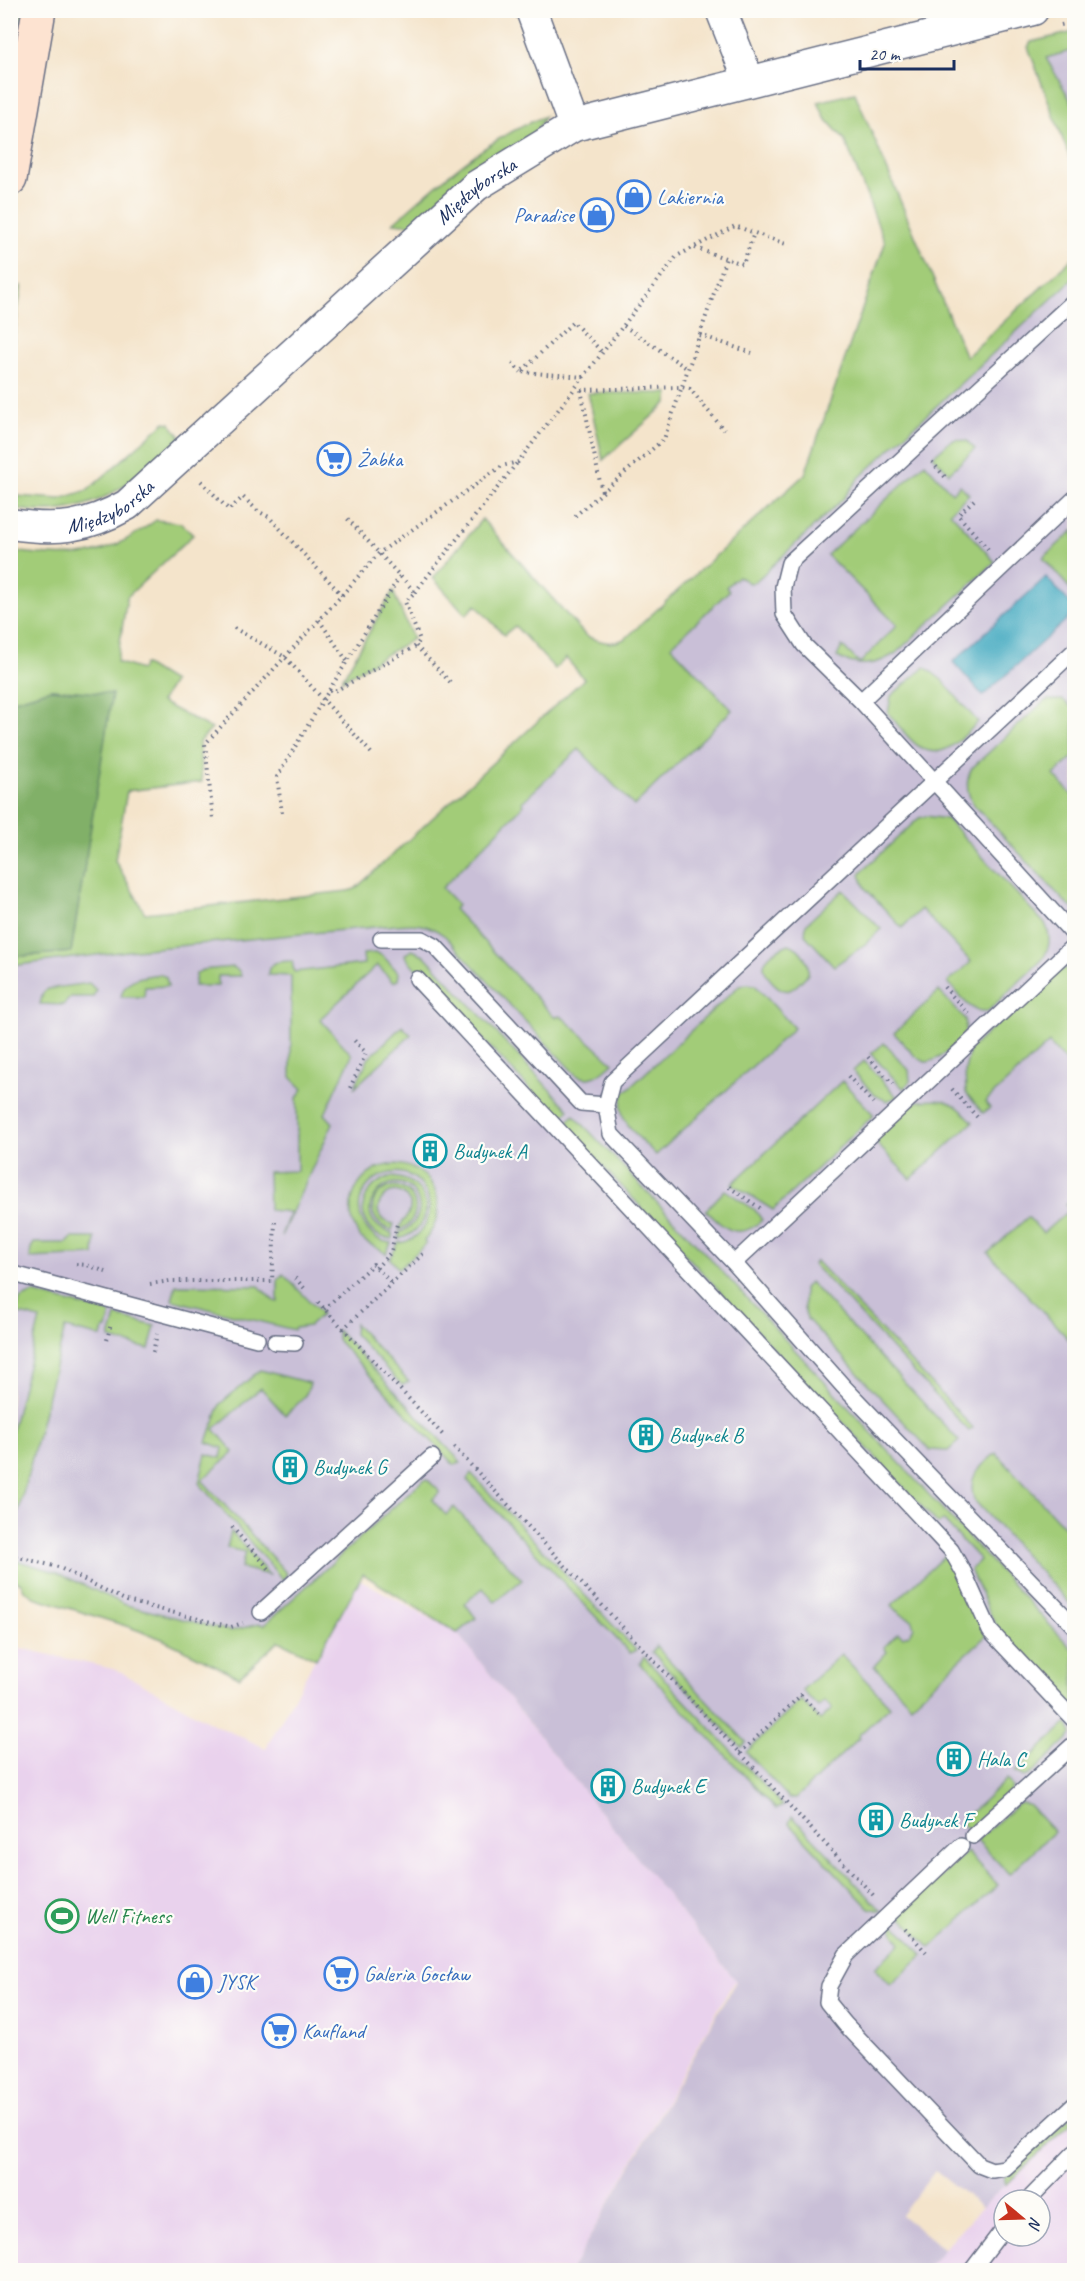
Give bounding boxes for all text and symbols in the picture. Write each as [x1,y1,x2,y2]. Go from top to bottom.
scale bar [860,33,954,71]
text: 20 m [869,43,902,65]
street label: Międzyborska [430,151,522,230]
shop icon: Lakiernia [616,179,652,215]
place label: Lakiernia [657,184,724,210]
shop icon: Paradise [579,197,615,233]
place label: Paradise [514,202,576,228]
supermarket icon: Żabka [316,441,352,477]
place label: Żabka [357,446,404,472]
street label: Międzyborska [65,473,160,539]
building icon: Budynek A [412,1133,448,1169]
place label: Budynek A [453,1138,528,1164]
building icon: Budynek B [628,1417,664,1453]
place label: Budynek B [669,1422,745,1448]
building icon: Budynek G [272,1449,308,1485]
place label: Budynek G [313,1454,389,1480]
building icon: Hala C [936,1741,972,1777]
place label: Hala C [977,1746,1028,1772]
building icon: Budynek E [590,1768,626,1804]
place label: Budynek E [631,1773,708,1799]
building icon: Budynek F [858,1802,894,1838]
place label: Budynek F [899,1807,976,1833]
sports icon: Well Fitness [44,1898,80,1934]
place label: Well Fitness [85,1903,173,1929]
supermarket icon: Galeria Gocław [323,1956,359,1992]
place label: Galeria Gocław [364,1961,472,1987]
shop icon: JYSK [177,1964,213,2000]
place label: JYSK [217,1969,260,1995]
supermarket icon: Kaufland [261,2013,297,2049]
place label: Kaufland [302,2018,368,2044]
north arrow [992,2188,1052,2248]
text: N [1023,2215,1046,2233]

